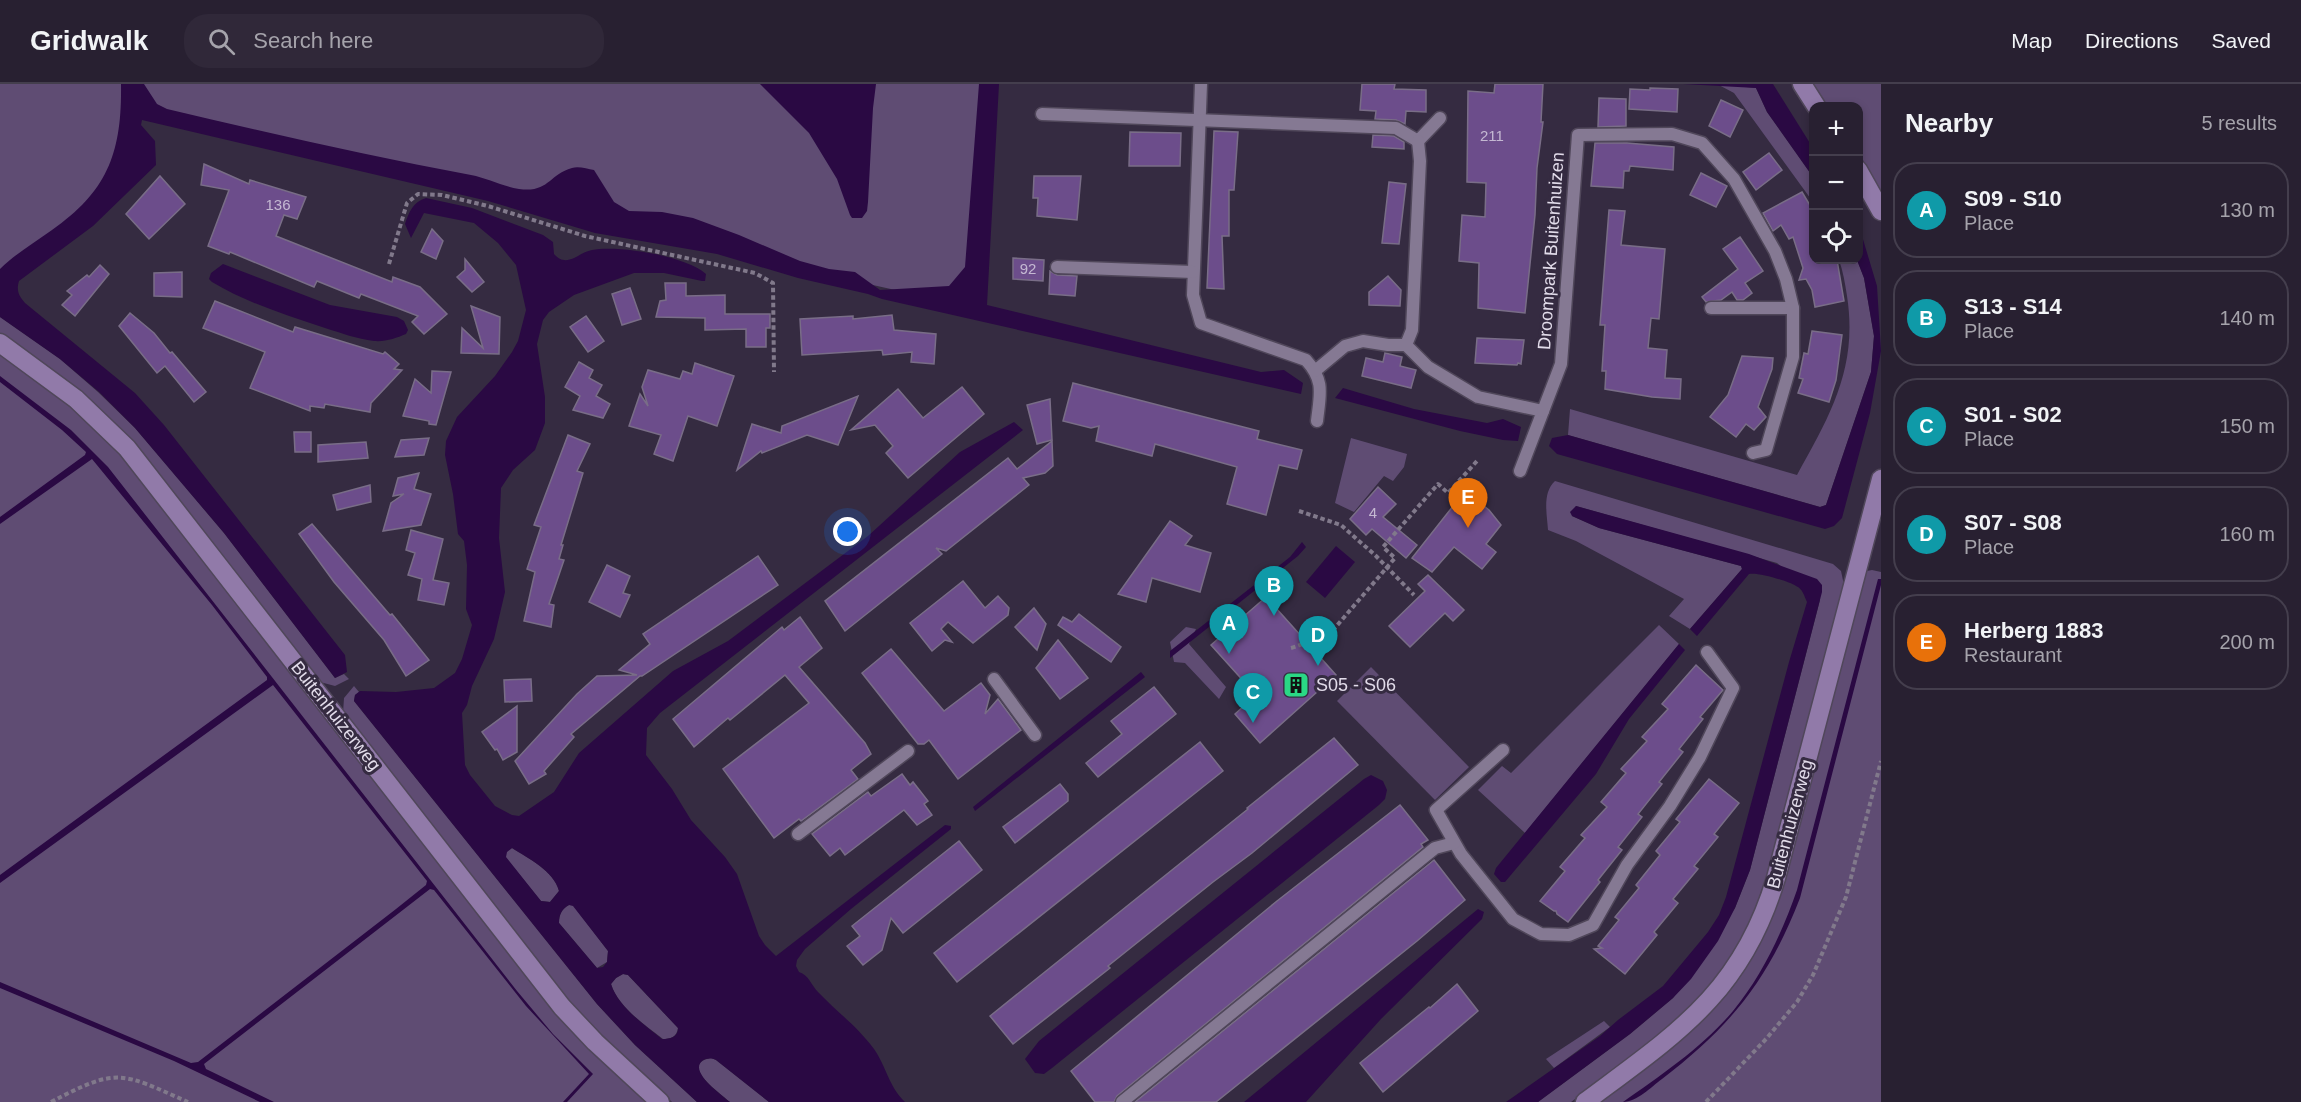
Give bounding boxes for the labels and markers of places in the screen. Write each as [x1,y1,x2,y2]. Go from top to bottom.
pin: E [1448,478,1488,528]
pin: B [1254,566,1294,616]
pin: A [1210,604,1248,654]
pin: D [1298,616,1338,666]
building icon: S05 - S06 [1281,670,1311,700]
pin: C [1234,674,1272,723]
place label: S05 - S06 [1316,675,1396,695]

